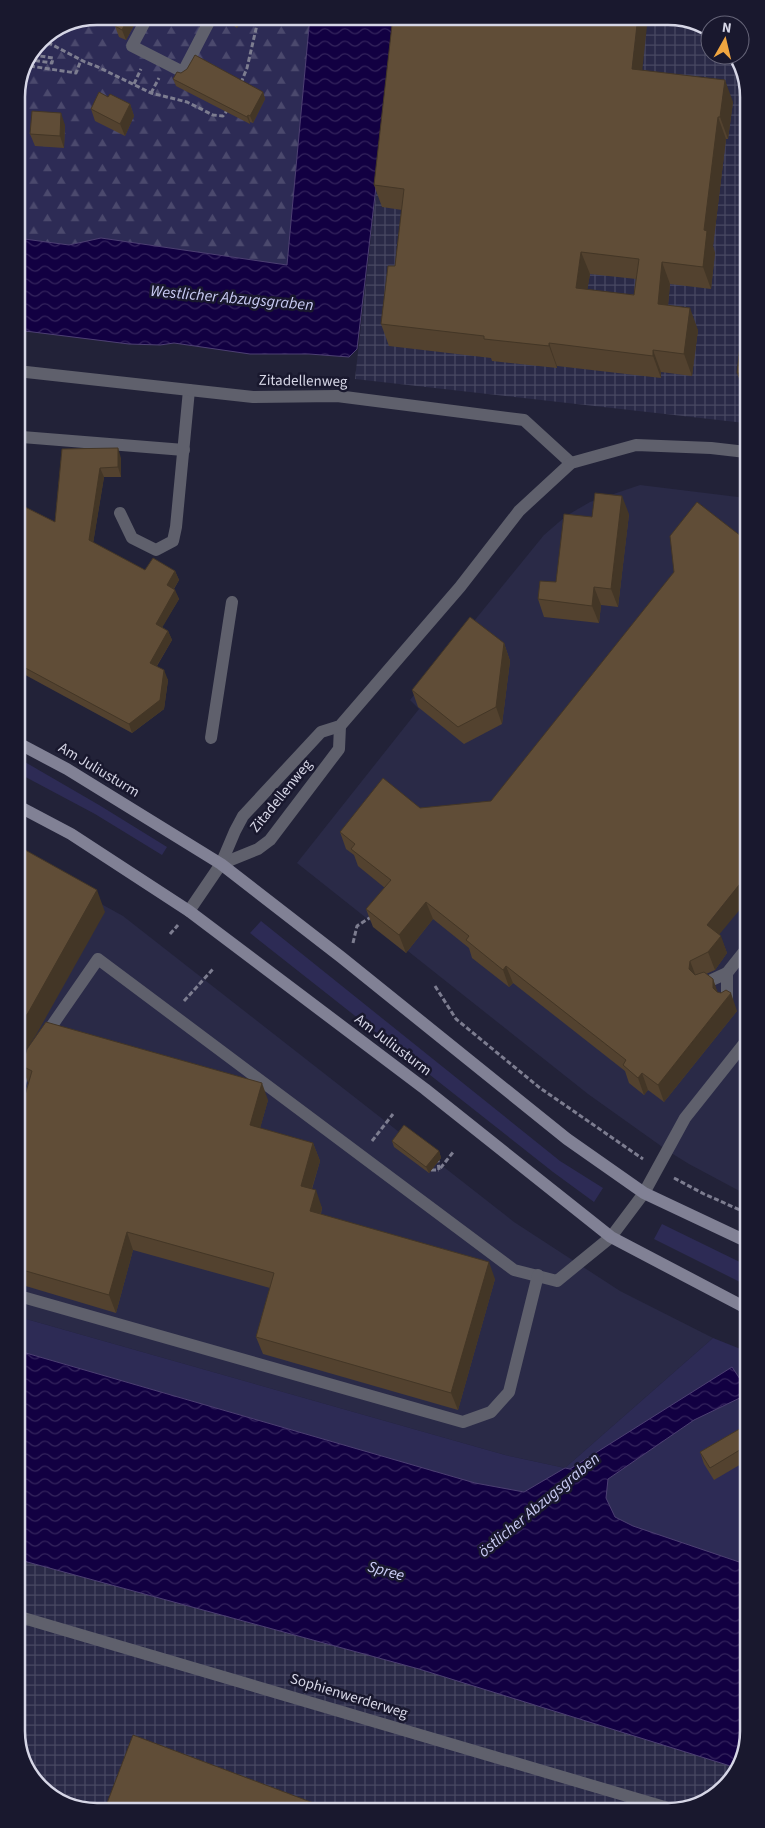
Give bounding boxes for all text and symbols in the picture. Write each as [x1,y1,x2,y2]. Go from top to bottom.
north arrow [700,15,750,65]
text: N [721,18,733,39]
water label: Westlicher Abzugsgraben [149,280,315,316]
street label: Zitadellenweg [258,370,348,392]
street label: Am Juliusturm [54,737,144,803]
street label: Zitadellenweg [245,755,317,837]
street label: Am Juliusturm [350,1009,436,1081]
water label: östlicher Abzugsgraben [474,1448,604,1562]
water label: Spree [365,1556,407,1587]
street label: Sophienwerderweg [288,1668,411,1724]

